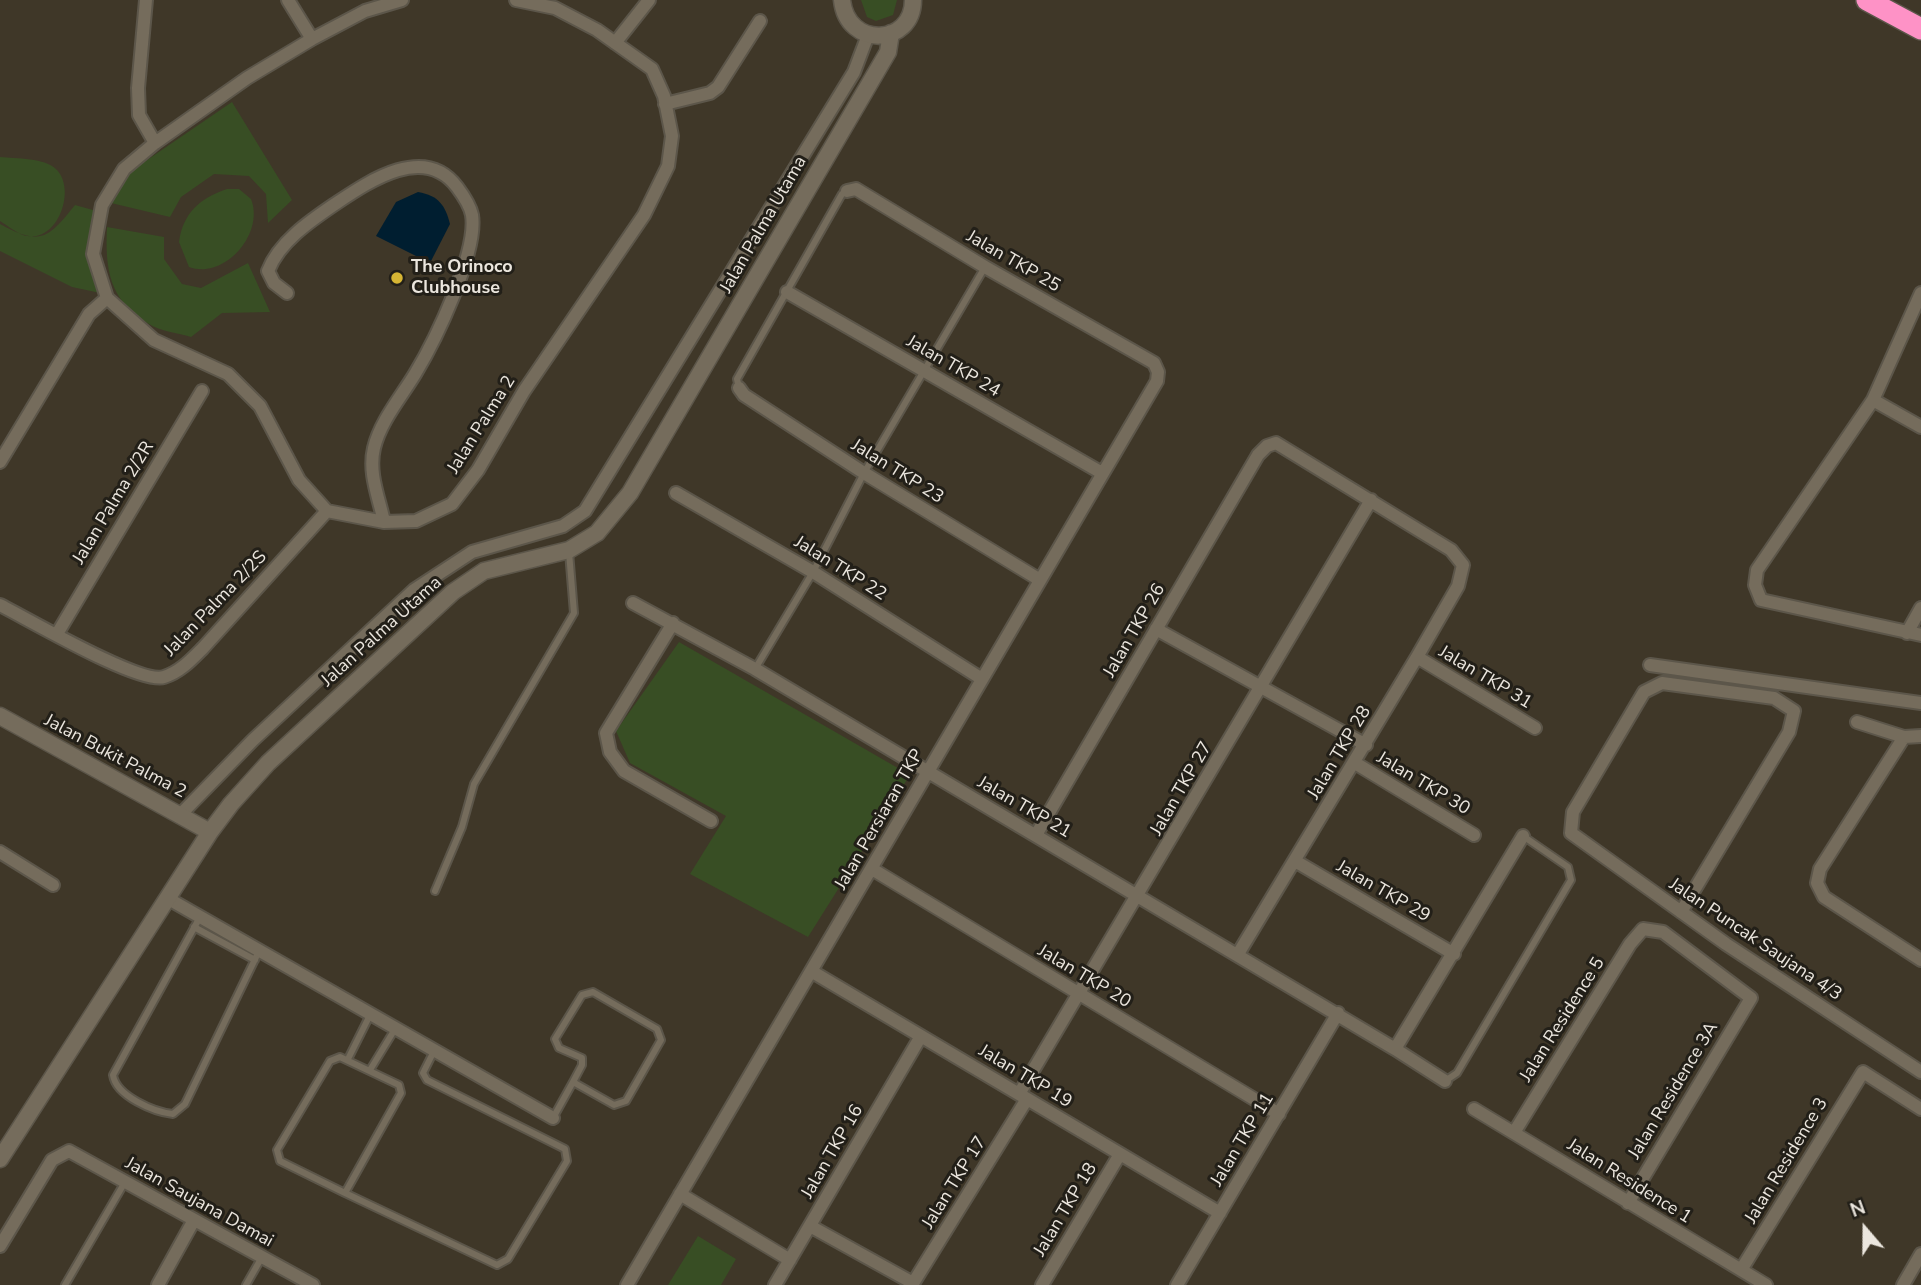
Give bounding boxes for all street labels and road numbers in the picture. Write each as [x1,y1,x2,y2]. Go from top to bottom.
street label: Jalan Palma Utama [716,153,812,297]
street label: Jalan TKP 25 [962,226,1064,298]
street label: Jalan TKP 24 [902,331,1004,403]
street label: Jalan Palma 2 [443,372,521,478]
street label: Jalan TKP 23 [847,435,947,509]
street label: Jalan Palma 2/2R [69,438,159,568]
street label: Jalan TKP 22 [790,532,890,606]
street label: Jalan Palma 2/2S [160,547,272,661]
street label: Jalan Palma Utama [317,572,447,692]
street label: Jalan TKP 26 [1099,580,1171,682]
street label: Jalan TKP 31 [1435,642,1535,714]
street label: Jalan TKP 28 [1304,703,1376,803]
street label: Jalan Bukit Palma 2 [40,710,190,804]
street label: Jalan TKP 27 [1146,738,1218,840]
street label: Jalan Persiaran TKP [831,746,929,894]
street label: Jalan TKP 30 [1373,748,1473,820]
street label: Jalan TKP 21 [973,772,1075,844]
street label: Jalan TKP 29 [1332,856,1434,928]
street label: Jalan Puncak Saujana 4/3 [1665,874,1845,1006]
street label: Jalan TKP 20 [1034,941,1134,1013]
street label: Jalan Residence 5 [1516,954,1610,1086]
street label: Jalan Residence 3A [1625,1019,1723,1163]
street label: Jalan TKP 19 [975,1041,1075,1113]
street label: Jalan TKP 11 [1207,1090,1279,1190]
street label: Jalan Residence 3 [1741,1094,1833,1228]
street label: Jalan TKP 16 [797,1101,869,1203]
street label: Jalan TKP 17 [918,1133,992,1233]
street label: Jalan Residence 1 [1563,1135,1695,1229]
street label: Jalan Saujana Damai [121,1153,277,1253]
street label: Jalan TKP 18 [1030,1160,1102,1260]

